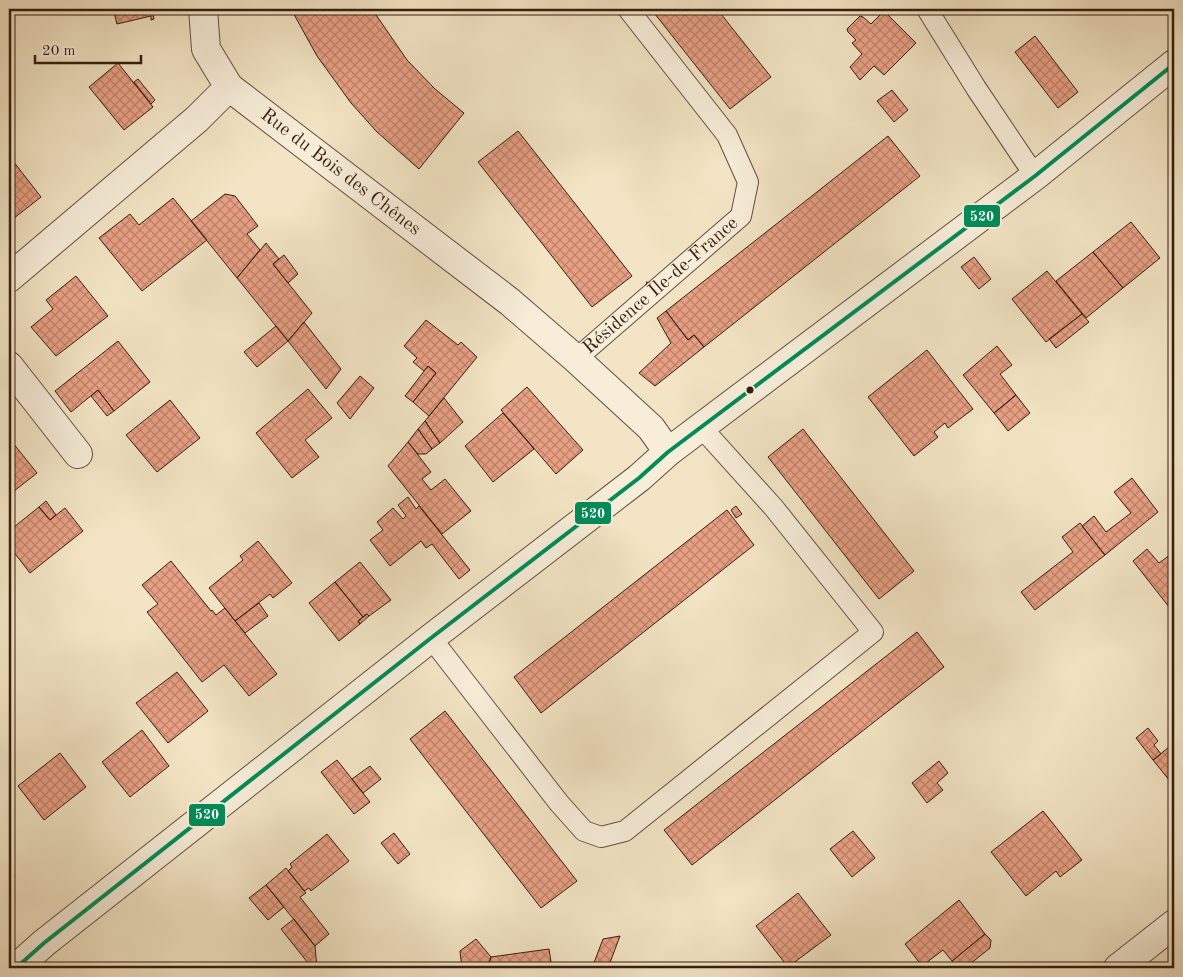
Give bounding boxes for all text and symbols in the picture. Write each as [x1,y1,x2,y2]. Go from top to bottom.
scale bar [35,32,141,64]
text: 20 m [42,44,76,59]
street label: Rue du Bois des Chênes [257,105,424,239]
line badge: 520 [963,204,1001,228]
text: 520 [970,210,994,224]
street label: Résidence Île-de-France [579,213,742,358]
unlabelled marker [745,385,755,395]
line badge: 520 [574,501,612,525]
text: 520 [581,507,605,521]
line badge: 520 [188,803,226,827]
text: 520 [195,808,219,822]

